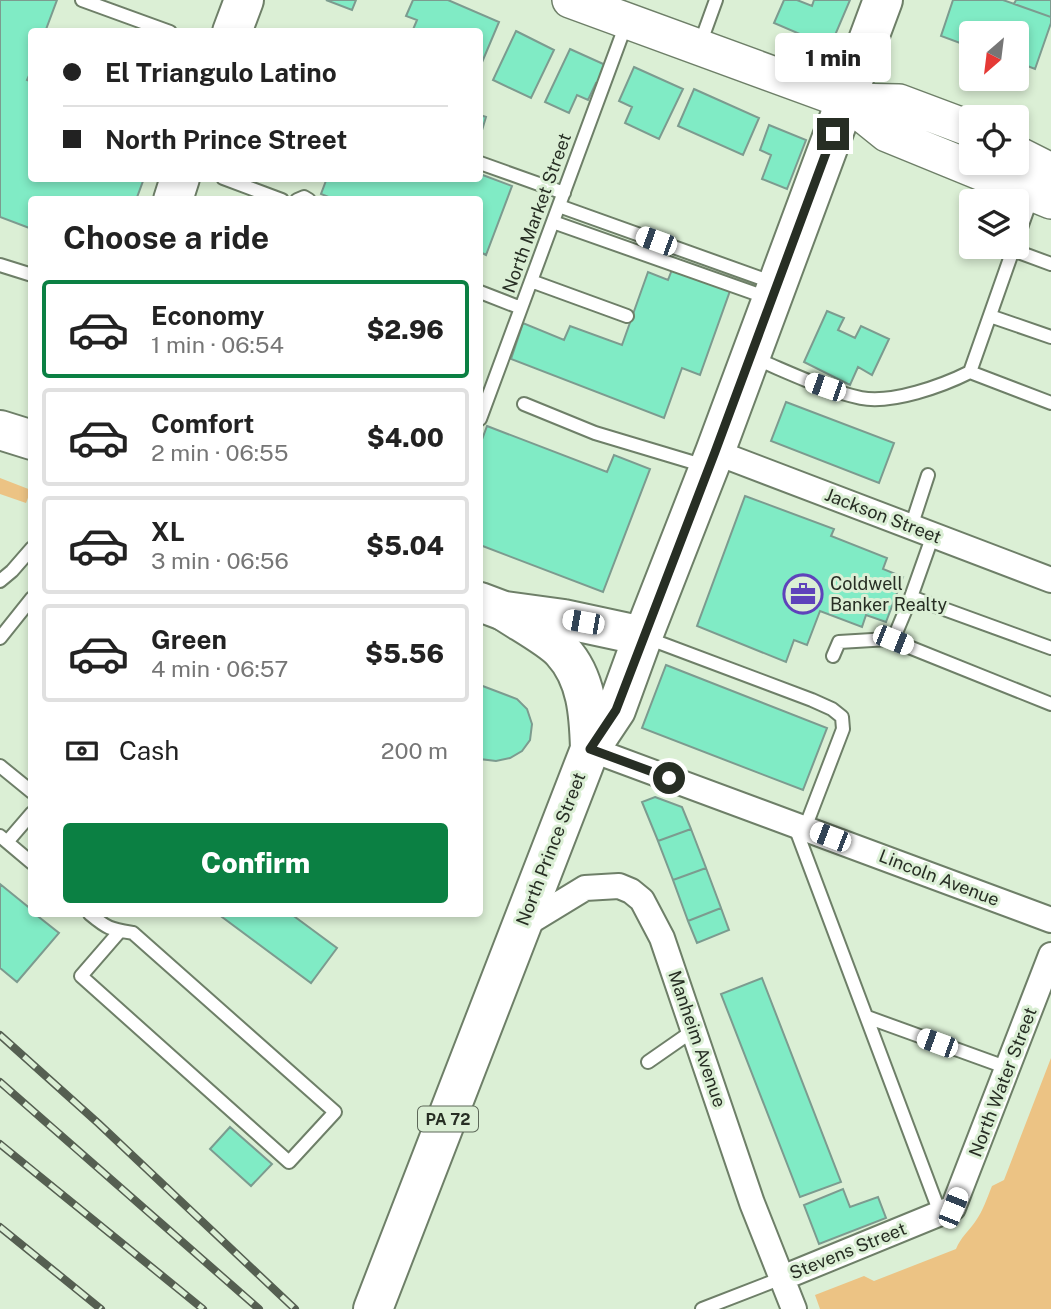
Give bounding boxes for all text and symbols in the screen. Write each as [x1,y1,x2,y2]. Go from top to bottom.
north arrow [959,21,1029,91]
map controls [959,21,1029,259]
callout: 1 min [775,32,891,82]
text: 1 min [805,44,861,71]
text: El Triangulo Latino [105,57,337,88]
button: locate [959,105,1029,175]
route end [817,118,849,150]
text: North Prince Street [105,124,347,155]
street label: North Market Street [498,130,575,296]
button: layers [959,189,1029,259]
text: Choose a ride [63,219,269,256]
car [633,224,680,258]
icon: car [67,298,130,361]
text: Economy [151,300,264,331]
text: $2.96 [366,314,444,345]
text: 1 min · 06:54 [151,331,284,358]
car [802,370,849,404]
icon: car [67,406,130,469]
text: Comfort [151,408,254,439]
text: $4.00 [367,422,444,453]
text: 2 min · 06:55 [151,439,289,466]
street label: Jackson Street [822,484,944,547]
icon: car [67,514,130,577]
text: XL [151,516,185,547]
text: $5.04 [366,530,444,561]
text: 3 min · 06:56 [151,547,289,574]
office icon: Coldwell Banker Realty [782,573,824,615]
place label: Coldwell Banker Realty [830,573,947,615]
car [561,608,606,636]
icon: car [67,622,130,685]
car [870,622,917,658]
text: Green [151,624,227,655]
text: $5.56 [365,638,444,669]
text: 4 min · 06:57 [151,655,288,682]
icon: cash [63,732,101,770]
text: Cash [119,735,179,766]
text: 200 m [381,737,448,764]
route start [653,762,685,794]
street label: North Prince Street [512,769,589,928]
car [807,820,854,854]
button: Confirm [63,823,448,903]
street label: Lincoln Avenue [876,845,1002,910]
street label: Manheim Avenue [664,968,731,1110]
street label: North Water Street [964,1004,1041,1160]
car [914,1026,961,1060]
road number: PA 72 [418,1106,478,1132]
car [936,1185,971,1231]
street label: Stevens Street [786,1218,909,1283]

